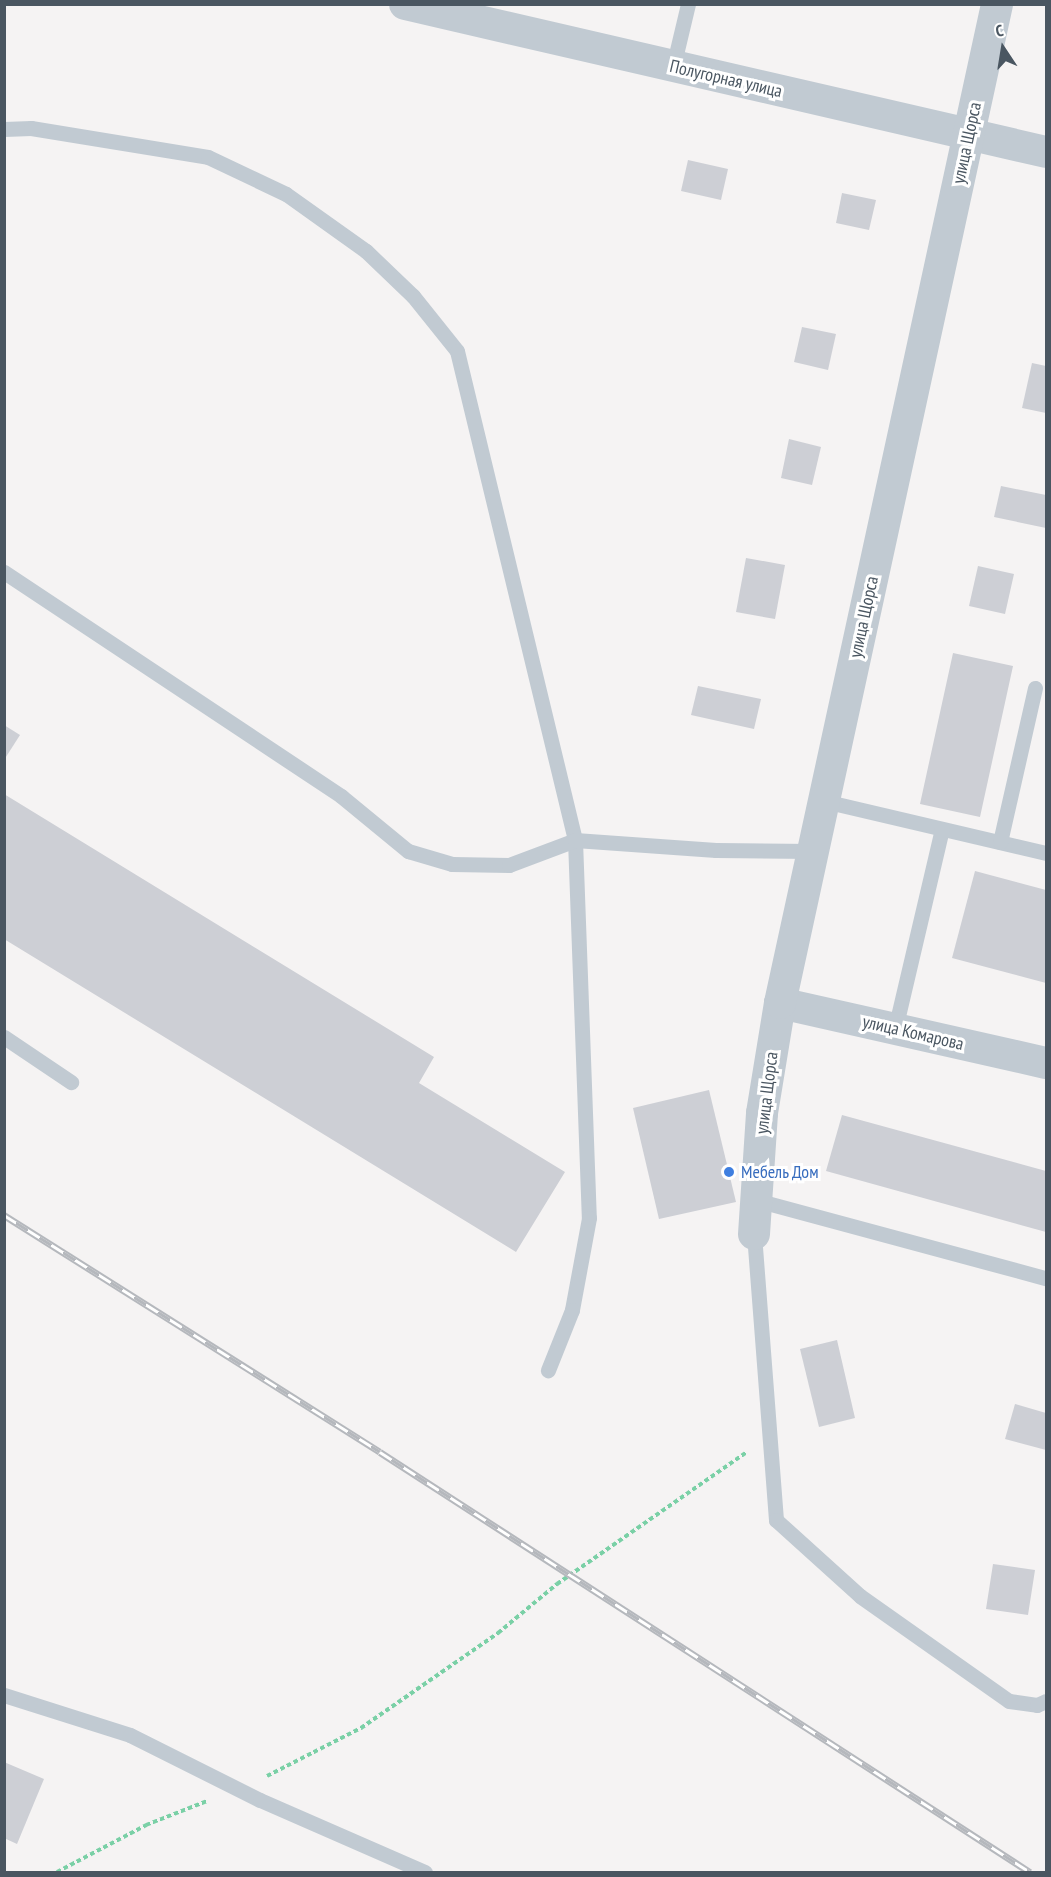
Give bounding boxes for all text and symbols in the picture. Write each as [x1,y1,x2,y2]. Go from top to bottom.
north arrow [973,18,1033,78]
text: С [994,20,1005,41]
street label: Полугорная улица [668,56,784,102]
street label: улица Щорса [948,100,986,186]
street label: улица Щорса [845,574,883,660]
street label: улица Комарова [860,1011,966,1055]
street label: улица Щорса [751,1051,783,1135]
place label: Мебель Дом [741,1161,819,1183]
marker: Мебель Дом [722,1165,736,1179]

